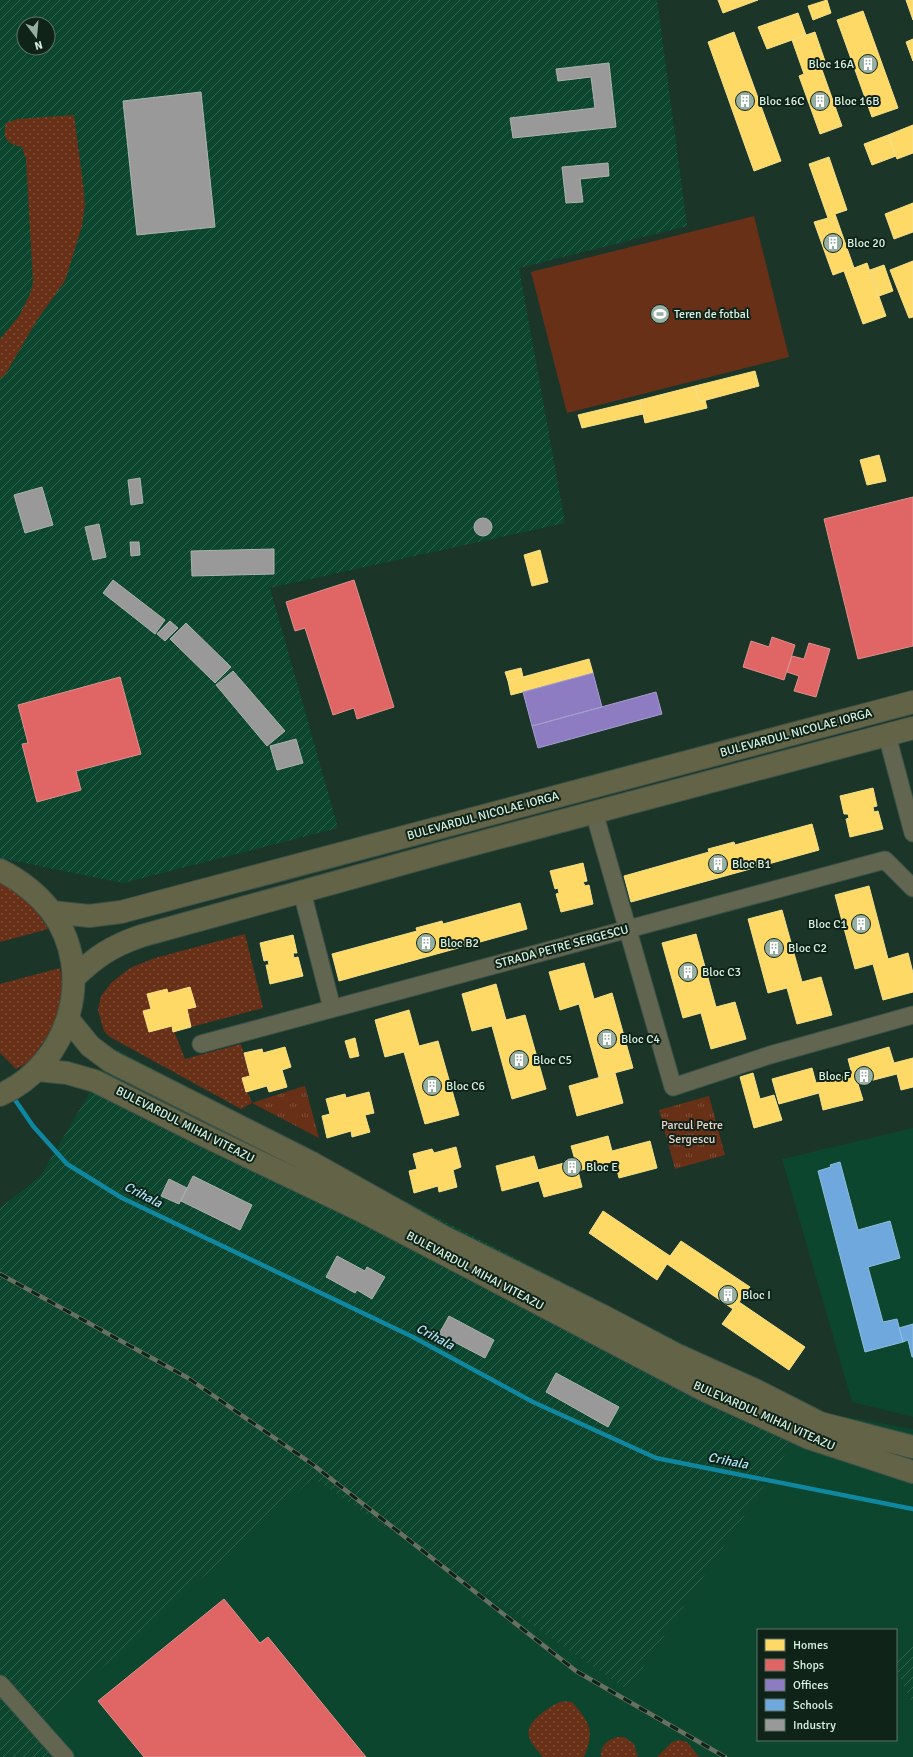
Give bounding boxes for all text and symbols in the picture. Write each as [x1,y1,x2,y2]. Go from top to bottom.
north arrow [16,16,56,56]
text: N [33,38,44,52]
building icon: Bloc 16A [857,53,879,75]
place label: Bloc 16A [809,57,855,72]
building icon: Bloc 16C [734,90,756,112]
building icon: Bloc 16B [809,90,831,112]
place label: Bloc 16C [759,94,804,109]
place label: Bloc 16B [834,94,879,109]
building icon: Bloc 20 [822,232,844,254]
place label: Bloc 20 [847,236,885,251]
sports icon: Teren de fotbal [649,303,671,325]
place label: Teren de fotbal [674,307,750,322]
street label: BULEVARDUL NICOLAE IORGA [718,705,874,761]
street label: BULEVARDUL NICOLAE IORGA [405,788,561,844]
building icon: Bloc B1 [707,853,729,875]
place label: Bloc B1 [732,857,771,872]
building icon: Bloc C1 [850,913,872,935]
place label: Bloc C1 [808,917,847,932]
street label: STRADA PETRE SERGESCU [494,922,630,972]
building icon: Bloc B2 [415,932,437,954]
place label: Bloc B2 [440,936,479,951]
building icon: Bloc C2 [763,937,785,959]
place label: Bloc C2 [788,941,827,956]
building icon: Bloc C3 [677,961,699,983]
place label: Bloc C3 [702,965,741,980]
building icon: Bloc C4 [596,1028,618,1050]
place label: Bloc C4 [621,1032,660,1047]
building icon: Bloc C5 [508,1049,530,1071]
place label: Bloc C5 [533,1053,572,1068]
building icon: Bloc F [853,1065,875,1087]
place label: Bloc F [819,1069,850,1084]
building icon: Bloc C6 [421,1075,443,1097]
place label: Bloc C6 [446,1079,485,1094]
street label: BULEVARDUL MIHAI VITEAZU [113,1083,257,1167]
park label: Parcul Petre Sergescu [661,1118,723,1147]
building icon: Bloc E [561,1156,583,1178]
place label: Bloc E [586,1160,618,1175]
water label: Crihala [121,1179,165,1212]
street label: BULEVARDUL MIHAI VITEAZU [404,1228,546,1314]
building icon: Bloc I [717,1284,739,1306]
place label: Bloc I [742,1288,771,1303]
water label: Crihala [413,1320,457,1354]
street label: BULEVARDUL MIHAI VITEAZU [691,1378,837,1454]
water label: Crihala [707,1449,750,1473]
legend [757,1629,897,1741]
text: Homes [793,1638,828,1653]
text: Shops [793,1658,824,1673]
text: Offices [793,1678,828,1693]
text: Schools [793,1698,833,1713]
text: Industry [793,1718,836,1733]

